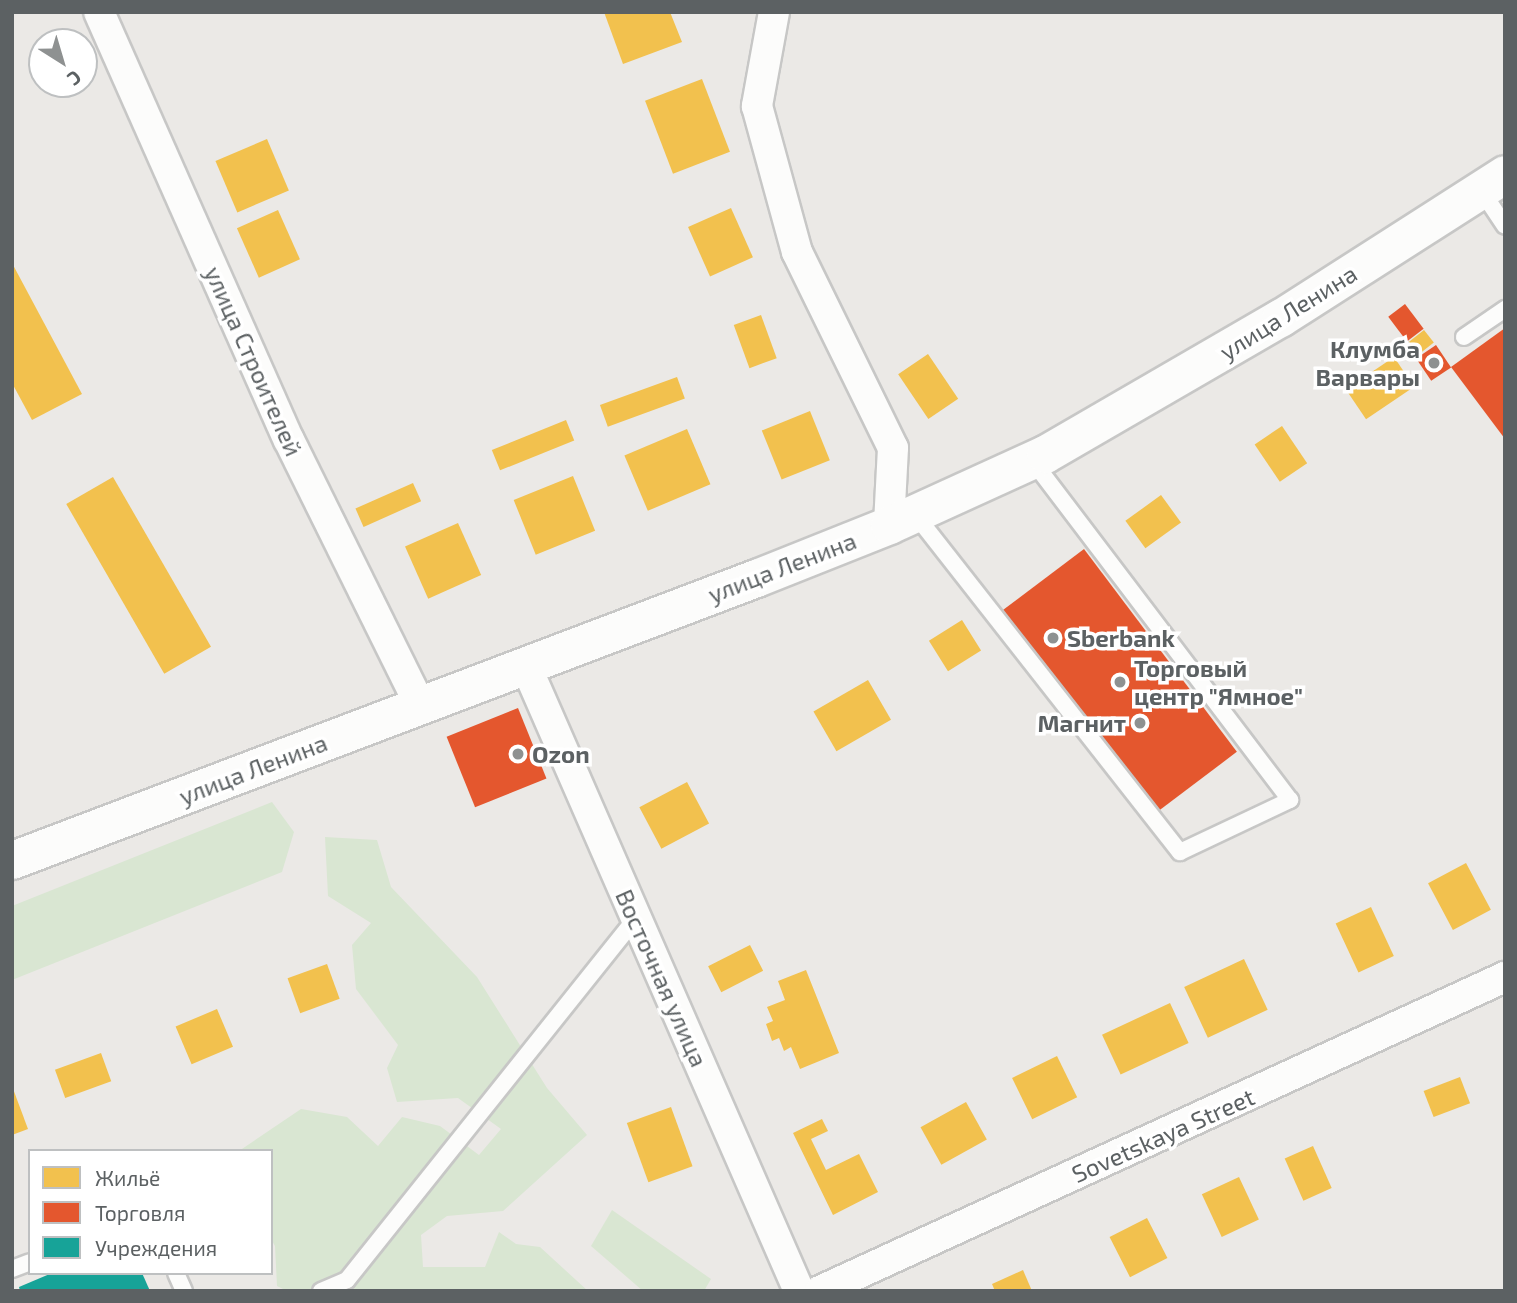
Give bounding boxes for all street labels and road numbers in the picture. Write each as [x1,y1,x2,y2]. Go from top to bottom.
street label: улица Ленина [1214,258,1362,366]
street label: улица Строителей [199,262,309,460]
street label: улица Ленина [704,526,860,608]
street label: улица Ленина [175,728,331,810]
street label: Восточная улица [610,885,714,1071]
street label: Sovetskaya Street [1067,1082,1259,1188]

